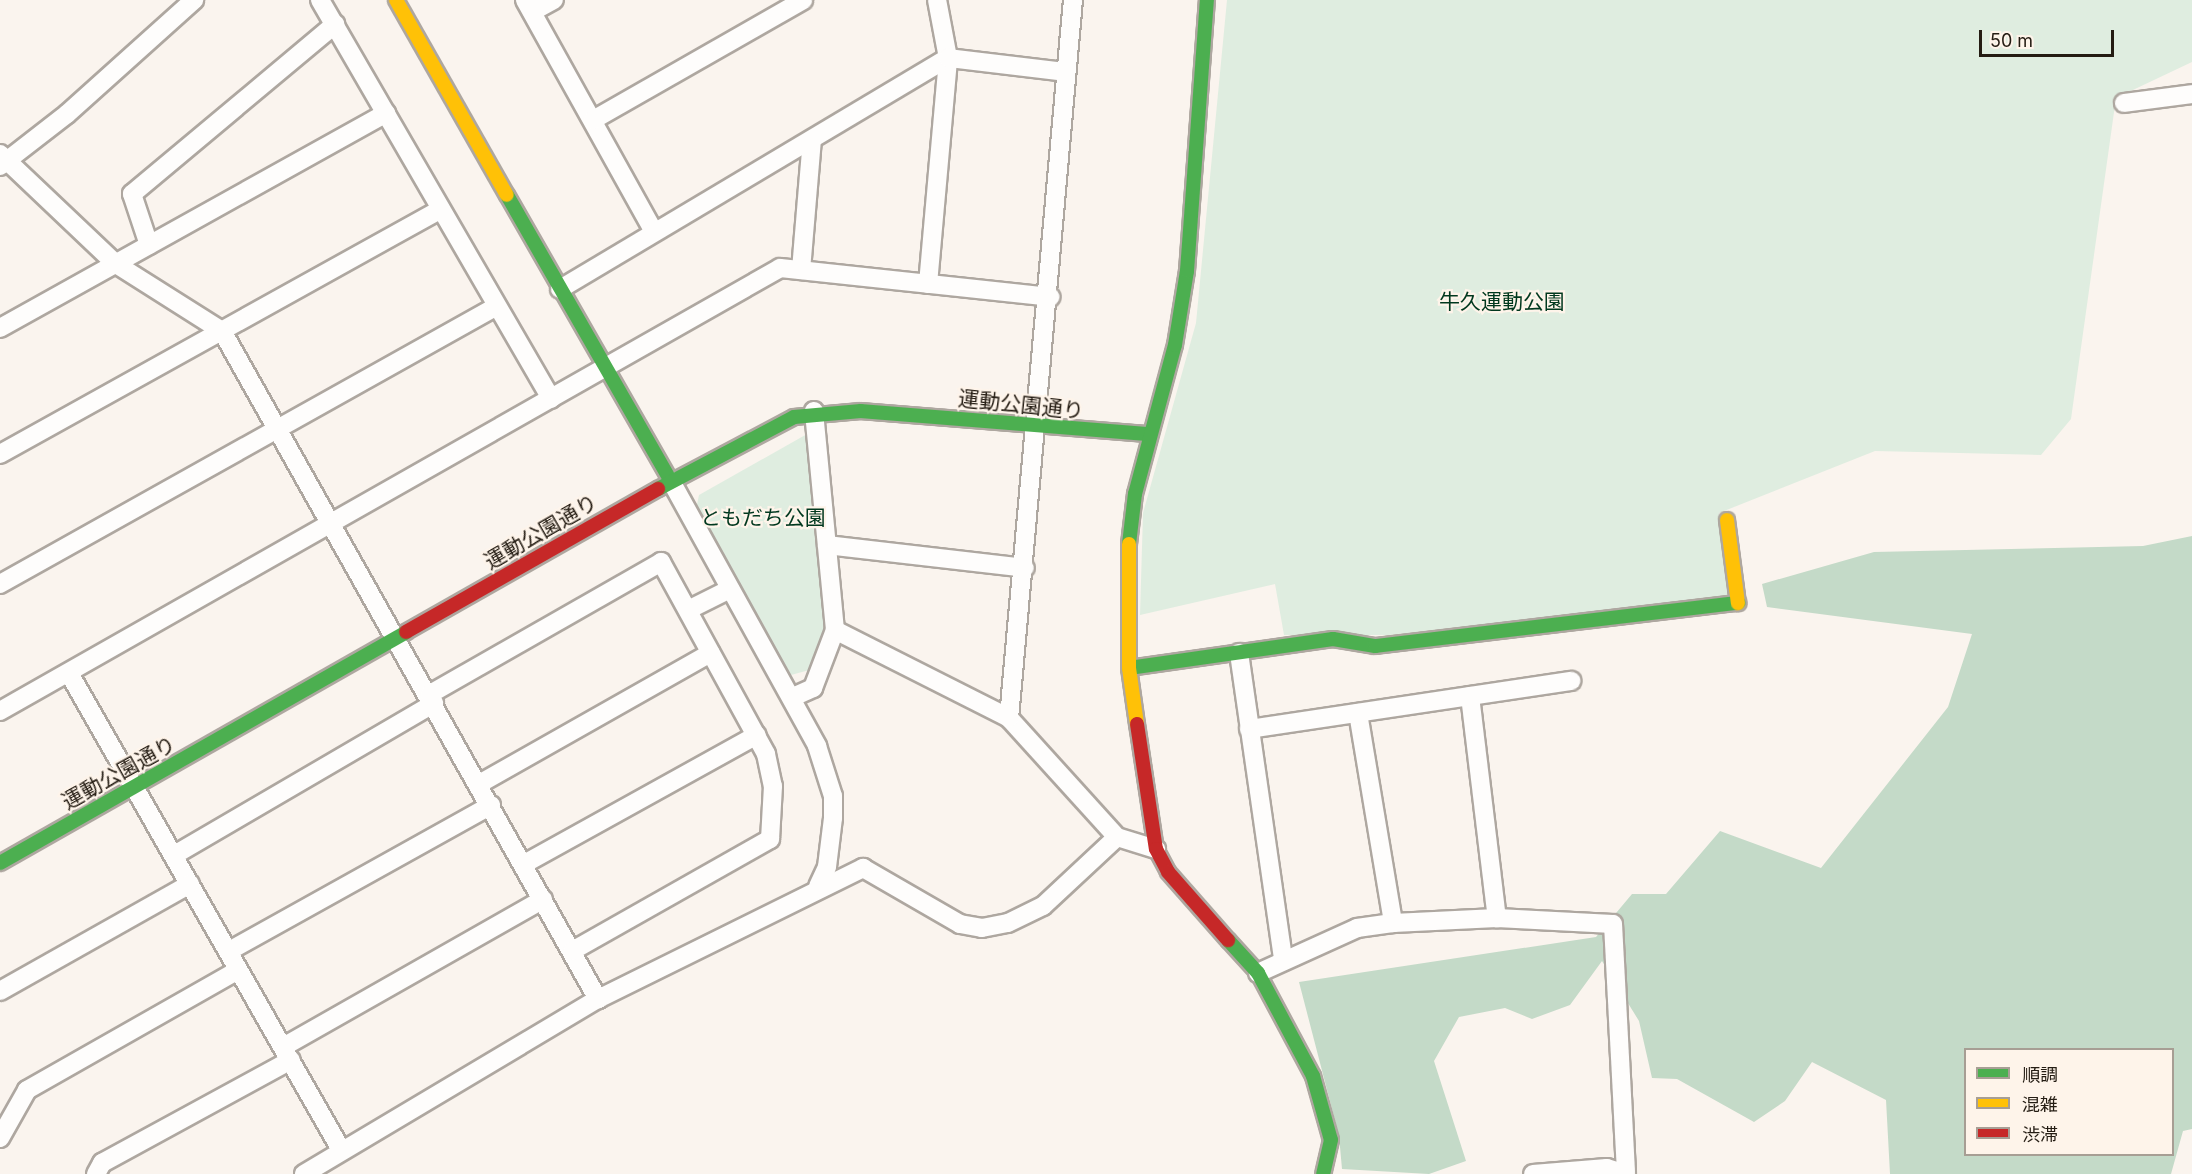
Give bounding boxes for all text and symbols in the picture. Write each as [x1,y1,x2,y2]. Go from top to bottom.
scale bar [1982,18,2117,56]
text: 50 m [1990,30,2033,51]
park label: 牛久運動公園 [1439,289,1565,315]
street label: 運動公園通り [957,386,1085,424]
street label: 運動公園通り [480,490,602,574]
park label: ともだち公園 [700,505,826,531]
street label: 運動公園通り [58,731,180,815]
legend [1964,1048,2174,1156]
text: 順調 [2022,1064,2058,1085]
text: 混雑 [2022,1094,2058,1115]
text: 渋滞 [2022,1124,2058,1145]

